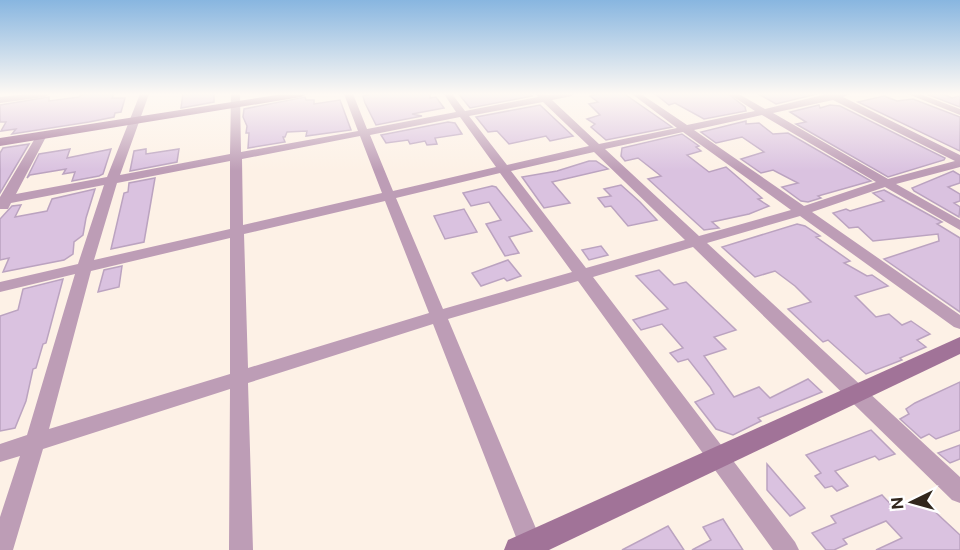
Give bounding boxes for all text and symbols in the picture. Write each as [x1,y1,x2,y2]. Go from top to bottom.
north arrow [882,472,942,532]
text: N [888,496,908,510]

